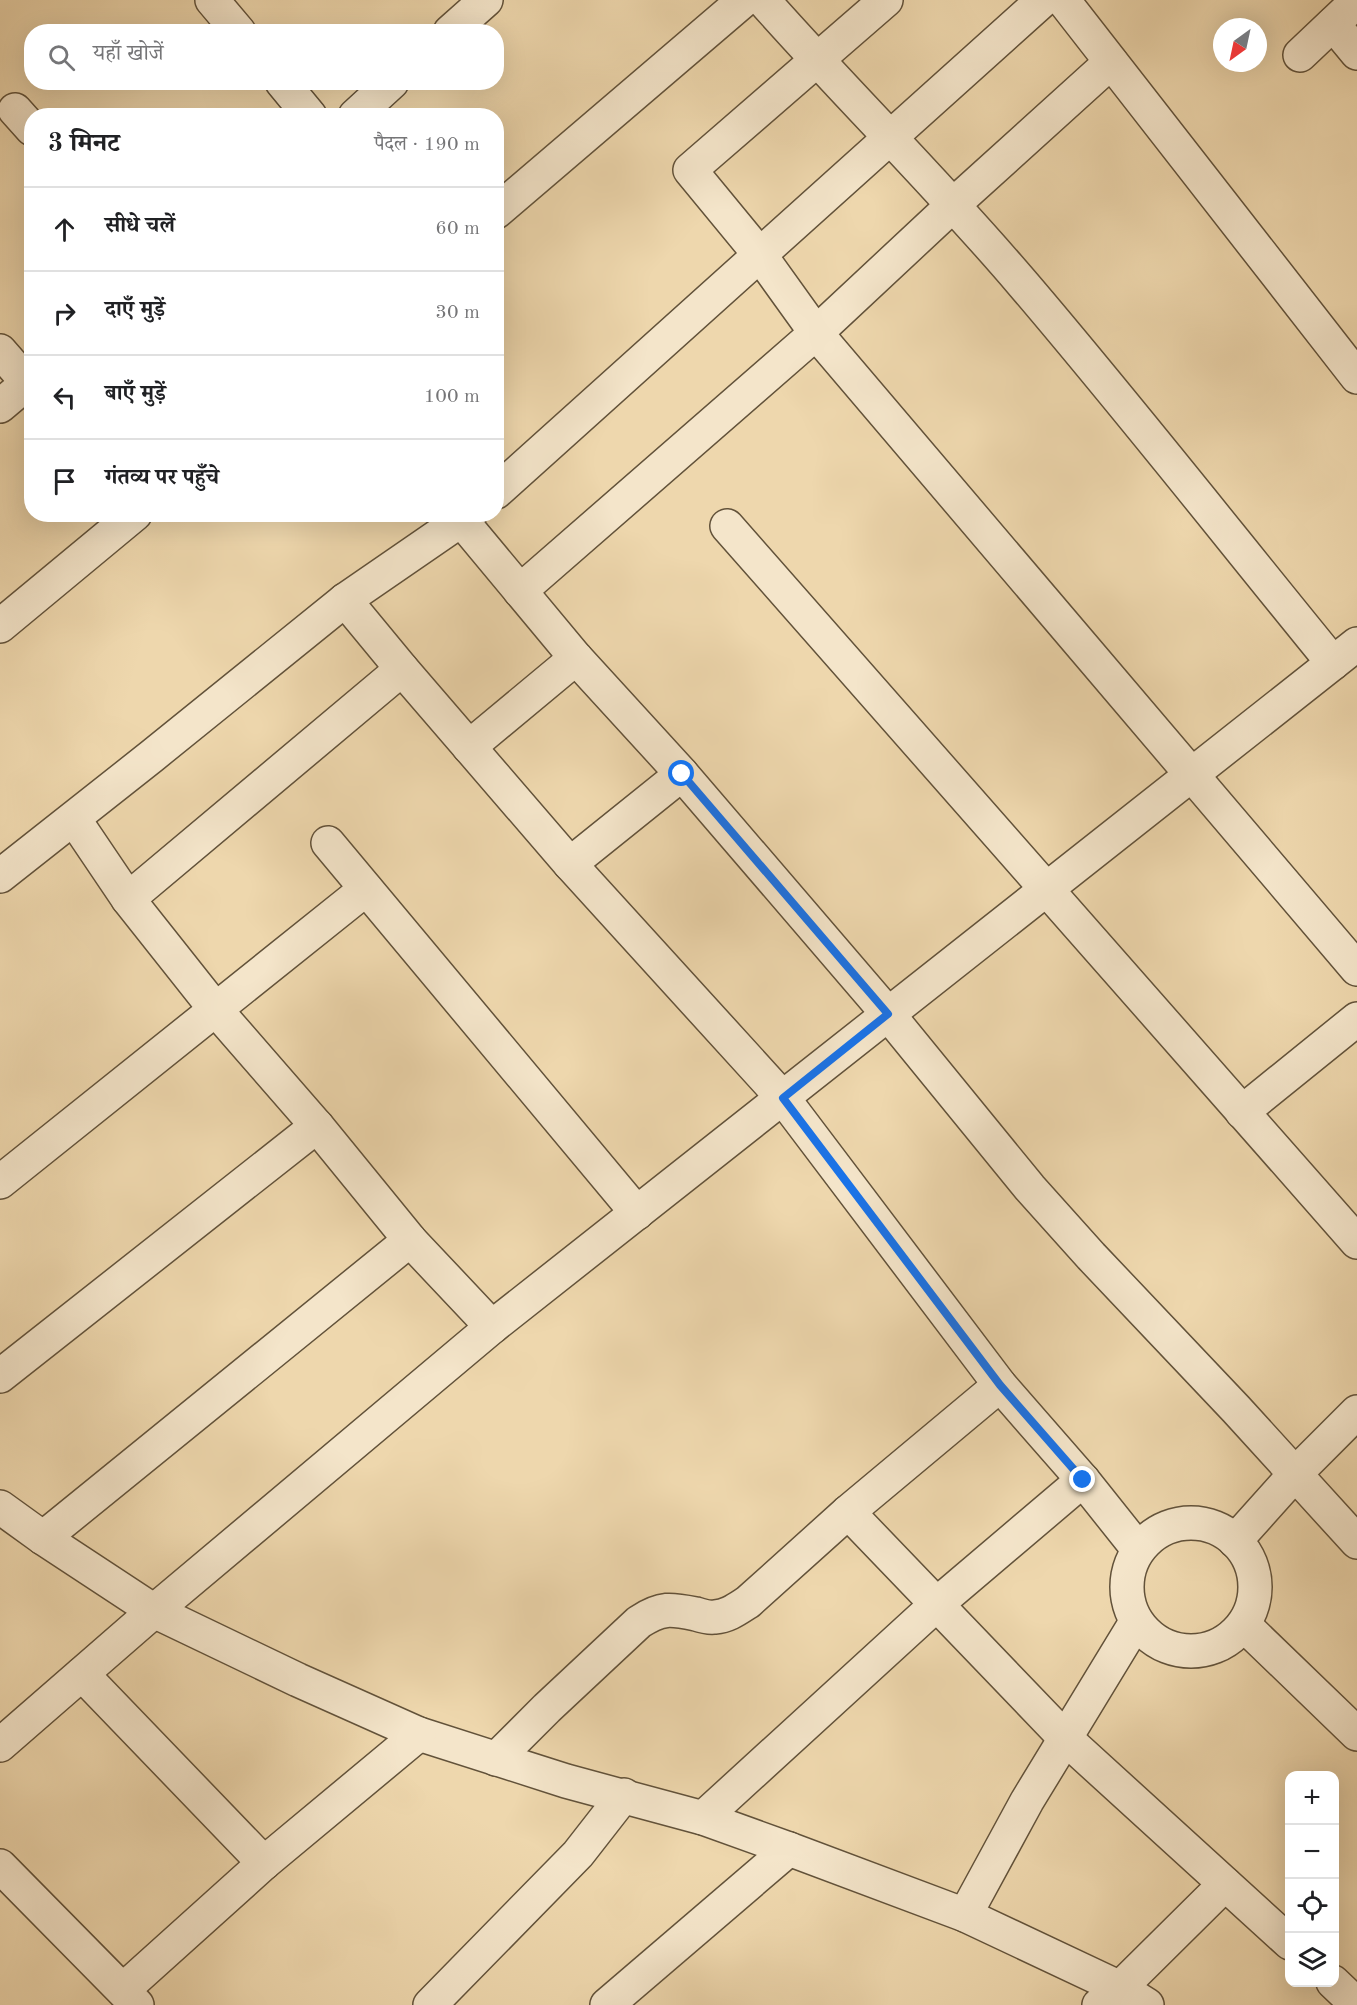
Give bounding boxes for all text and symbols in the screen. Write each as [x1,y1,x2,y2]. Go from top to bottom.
north arrow [1213,18,1267,72]
search box [24,24,504,90]
icon: search [45,41,78,74]
text: यहाँ खोजें [93,43,164,65]
text: 3 मिनट [48,131,120,157]
text: पैदल · 190 m [374,135,480,155]
icon: ahead [48,213,81,246]
text: सीधे चलें [105,215,175,237]
text: 60 m [435,219,480,239]
icon: right [48,297,81,330]
text: दाएँ मुड़ें [105,299,165,321]
text: 30 m [435,303,480,323]
icon: left [48,381,81,414]
text: बाएँ मुड़ें [105,383,166,405]
text: 100 m [424,387,480,407]
icon: arrive [48,465,81,498]
text: गंतव्य पर पहुँचे [105,467,219,489]
route start [668,760,694,786]
route end [1069,1466,1095,1492]
map controls [1285,1771,1339,1987]
button: + [1285,1771,1339,1825]
button: − [1285,1825,1339,1879]
button: locate [1285,1879,1339,1933]
button: layers [1285,1933,1339,1987]

